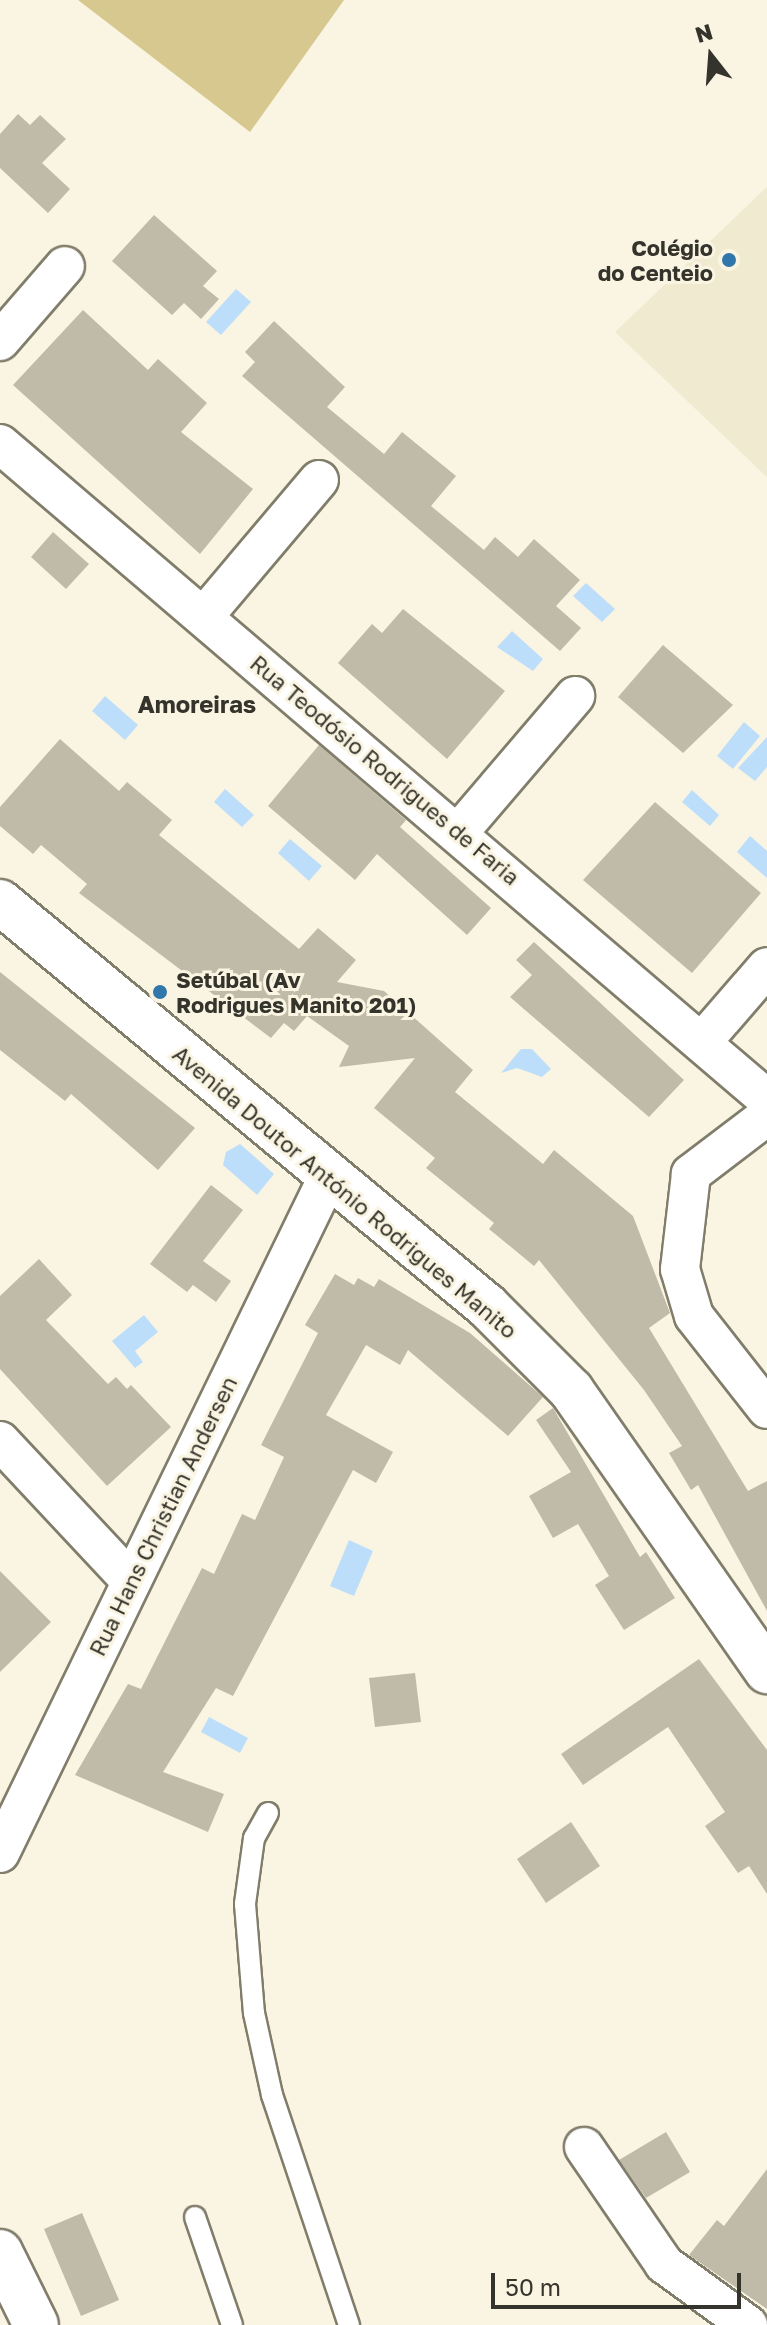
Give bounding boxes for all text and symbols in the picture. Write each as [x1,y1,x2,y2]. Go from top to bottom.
north arrow [671,16,751,96]
text: N [692,17,716,48]
place label: Colégio do Centeio [598,234,713,286]
marker: Colégio do Centeio [720,251,738,269]
street label: Rua Teodósio Rodrigues de Faria [245,650,525,890]
district label: Amoreiras [138,690,256,718]
place label: Setúbal (Av Rodrigues Manito 201) [176,966,416,1018]
marker: Setúbal (Av Rodrigues Manito 201) [151,983,169,1001]
street label: Avenida Doutor António Rodrigues Manito [168,1040,522,1344]
street label: Rua Hans Christian Andersen [84,1372,242,1660]
scale bar [495,2257,745,2307]
text: 50 m [505,2272,561,2301]

